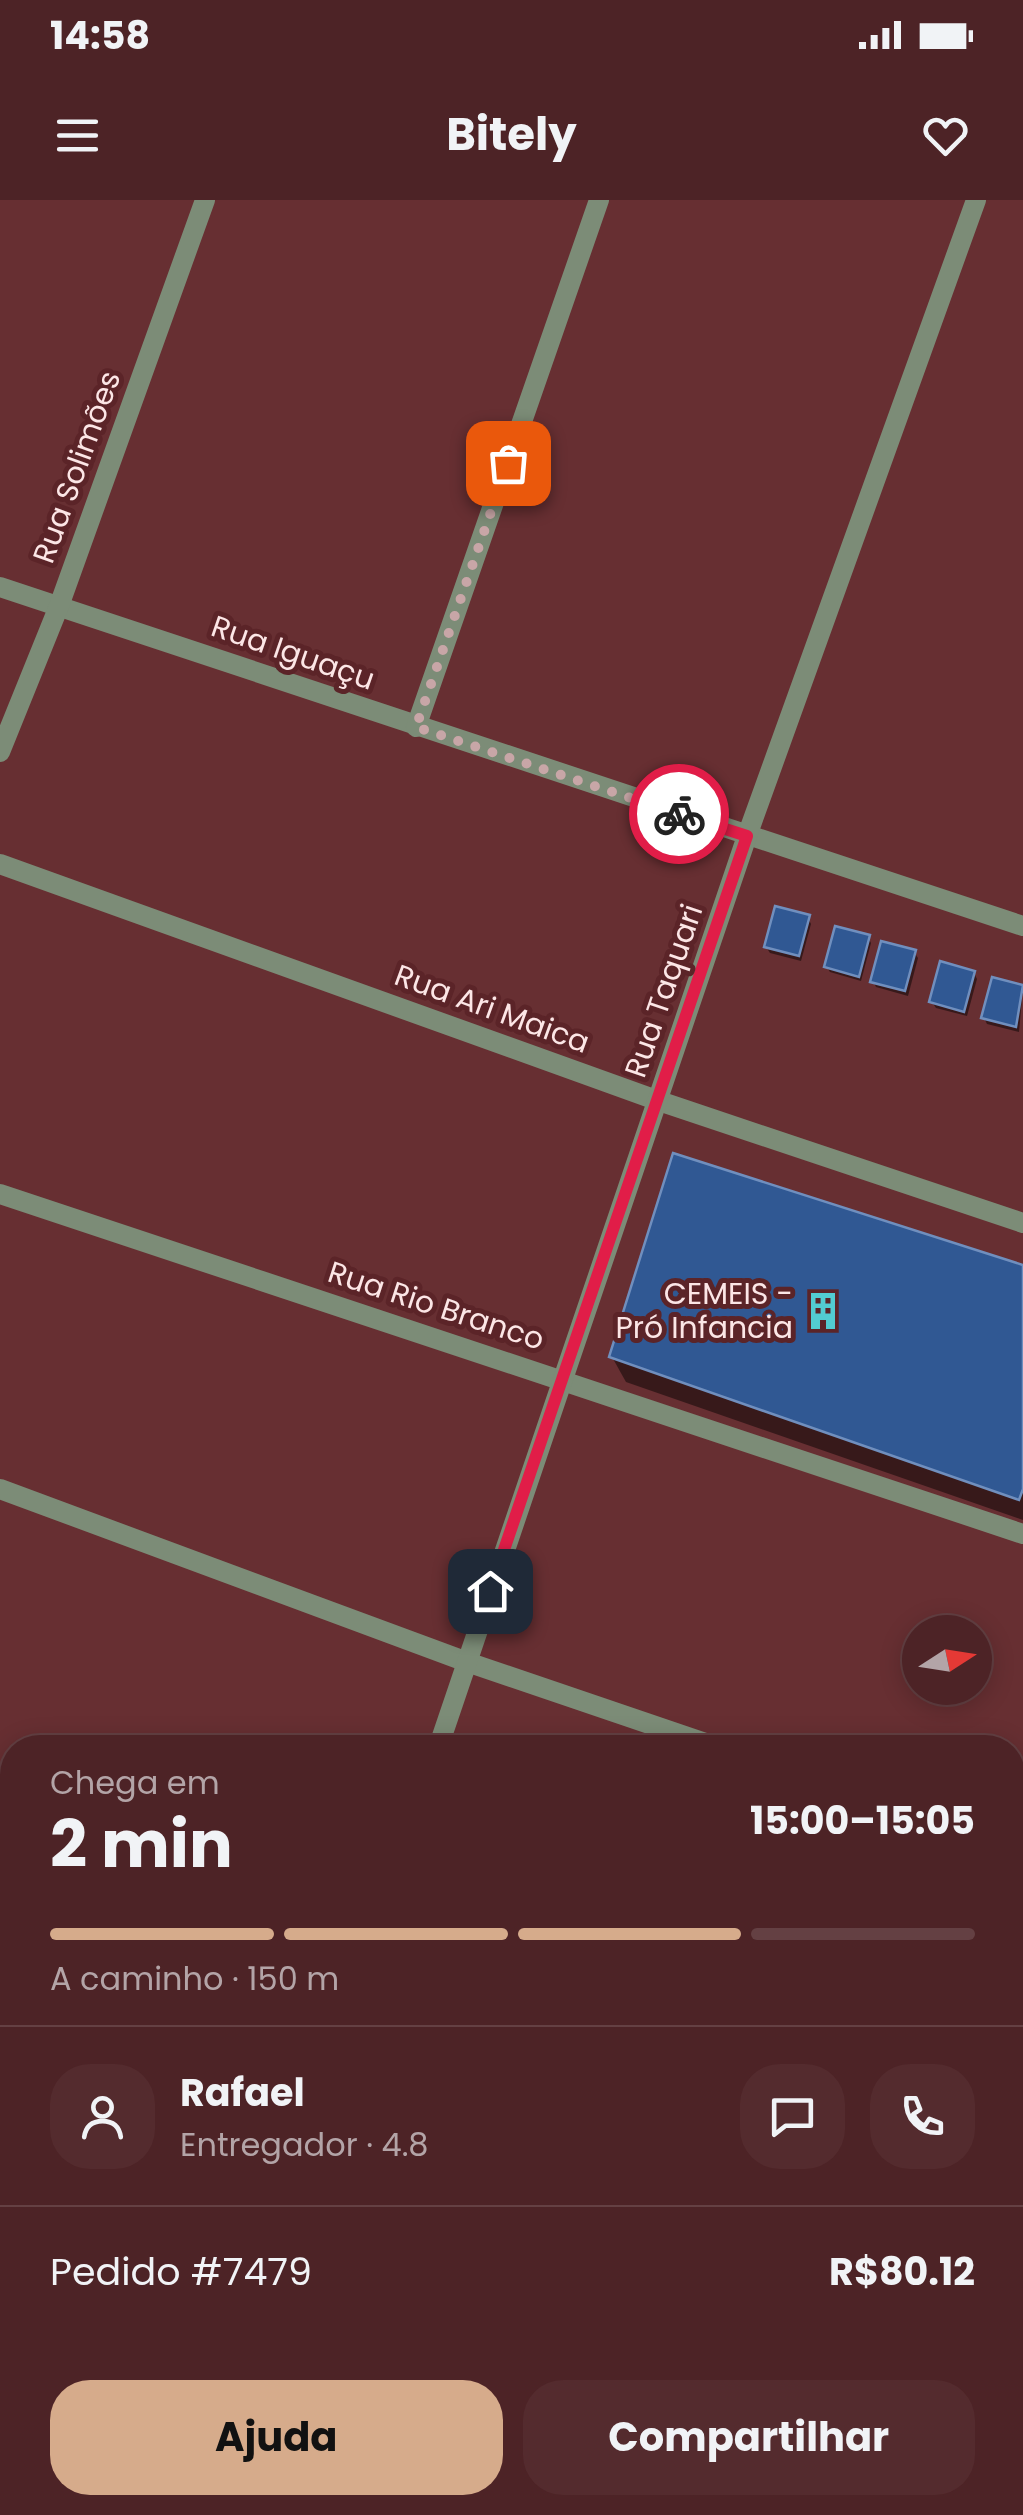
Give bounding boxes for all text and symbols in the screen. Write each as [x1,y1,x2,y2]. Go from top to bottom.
text: 14:58 [50,9,150,62]
text: Bitely [446,103,577,166]
icon: menu [50,108,105,163]
icon: heart [918,108,973,163]
street label: Rua Solimões [22,365,131,569]
pin [466,421,551,506]
icon: bag [481,436,536,491]
street label: Rua Iguaçu [206,604,381,701]
courier [629,764,729,864]
icon: bike [652,787,707,842]
street label: Rua Taquari [614,898,713,1083]
street label: Rua Ari Maica [389,953,596,1064]
street label: Rua Rio Branco [323,1250,550,1361]
place label: CEMEIS - Pró Infancia [615,1272,793,1349]
building icon: CEMEIS - Pró Infancia [802,1290,844,1332]
pin [448,1549,533,1634]
icon: home [463,1564,518,1619]
north arrow [902,1615,992,1705]
map controls [902,1615,992,1705]
text: Chega em [50,1760,220,1805]
text: 15:00–15:05 [750,1794,975,1847]
text: 2 min [50,1799,233,1890]
text: A caminho · 150 m [50,1956,339,2001]
button: person [50,2064,155,2169]
button: chat [740,2064,845,2169]
button: phone [870,2064,975,2169]
text: Rafael [180,2066,305,2119]
text: Entregador · 4.8 [180,2122,429,2167]
text: Pedido #7479 [50,2245,312,2298]
text: R$80.12 [829,2245,975,2298]
button: Ajuda [50,2380,503,2495]
button: Compartilhar [523,2380,975,2495]

